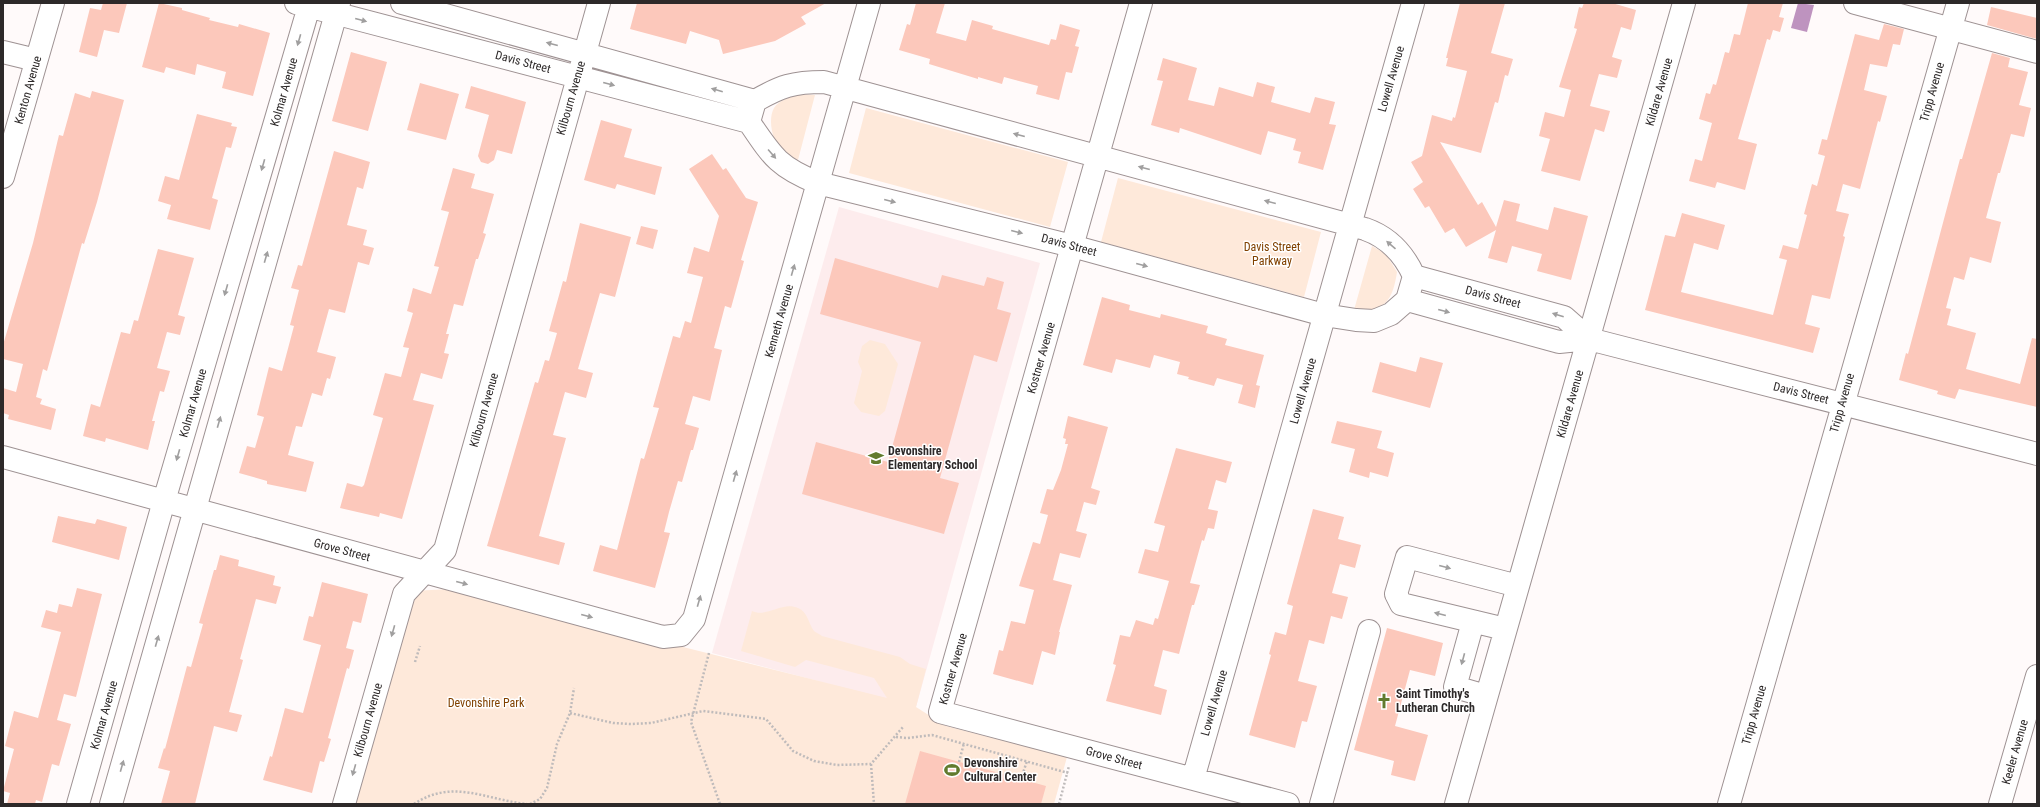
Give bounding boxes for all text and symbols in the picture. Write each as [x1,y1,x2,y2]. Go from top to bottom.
one-way arrow [355,17,367,23]
one-way arrow [296,35,302,47]
one-way arrow [546,41,558,47]
street label: Lowell Avenue [1375,44,1407,114]
street label: Davis Street [494,48,553,76]
street label: Kenton Avenue [12,54,45,126]
street label: Kolmar Avenue [267,56,301,128]
street label: Kildare Avenue [1643,56,1676,128]
street label: Kilbourn Avenue [554,59,588,137]
street label: Tripp Avenue [1917,60,1947,123]
one-way arrow [602,82,615,88]
one-way arrow [711,87,723,93]
one-way arrow [1012,132,1024,138]
one-way arrow [767,149,776,159]
one-way arrow [260,159,266,171]
one-way arrow [1138,165,1150,171]
one-way arrow [884,198,897,204]
one-way arrow [1263,199,1275,205]
one-way arrow [1011,229,1023,235]
street label: Davis Street [1040,231,1099,259]
park label: Davis Street Parkway [1244,240,1301,268]
one-way arrow [1386,240,1396,249]
one-way arrow [263,250,269,262]
one-way arrow [1137,262,1149,268]
one-way arrow [790,264,796,276]
street label: Kenneth Avenue [762,282,796,359]
street label: Davis Street [1464,283,1523,311]
one-way arrow [223,284,229,296]
one-way arrow [1438,308,1451,314]
one-way arrow [1552,312,1564,318]
street label: Kostner Avenue [1024,320,1058,395]
street label: Lowell Avenue [1287,356,1319,426]
street label: Kolmar Avenue [176,367,210,439]
street label: Kildare Avenue [1554,368,1587,440]
street label: Kilbourn Avenue [467,371,501,449]
street label: Tripp Avenue [1827,371,1857,434]
street label: Davis Street [1772,379,1831,407]
one-way arrow [216,416,222,428]
place label: Devonshire Elementary School [888,444,978,472]
one-way arrow [175,449,181,461]
school or university icon: Devonshire Elementary School [867,449,885,467]
one-way arrow [732,470,738,482]
street label: Grove Street [312,536,372,564]
one-way arrow [1439,564,1451,570]
one-way arrow [456,580,468,586]
one-way arrow [696,595,702,607]
one-way arrow [1434,610,1447,616]
one-way arrow [581,614,594,620]
one-way arrow [390,626,396,638]
street label: Kostner Avenue [936,631,970,706]
one-way arrow [154,635,160,647]
one-way arrow [1460,653,1466,665]
street label: Lowell Avenue [1198,668,1230,738]
street label: Kolmar Avenue [87,679,121,751]
street label: Kilbourn Avenue [351,681,385,759]
street label: Tripp Avenue [1739,683,1769,746]
place label: Saint Timothy's Lutheran Church [1396,687,1475,715]
church icon: Saint Timothy's Lutheran Church [1375,692,1393,710]
park label: Devonshire Park [448,696,525,710]
street label: Keeler Avenue [1999,718,2031,786]
street label: Grove Street [1084,744,1144,772]
place label: Devonshire Cultural Center [964,756,1036,784]
one-way arrow [119,760,125,772]
sports icon: Devonshire Cultural Center [943,761,961,779]
one-way arrow [351,764,357,776]

